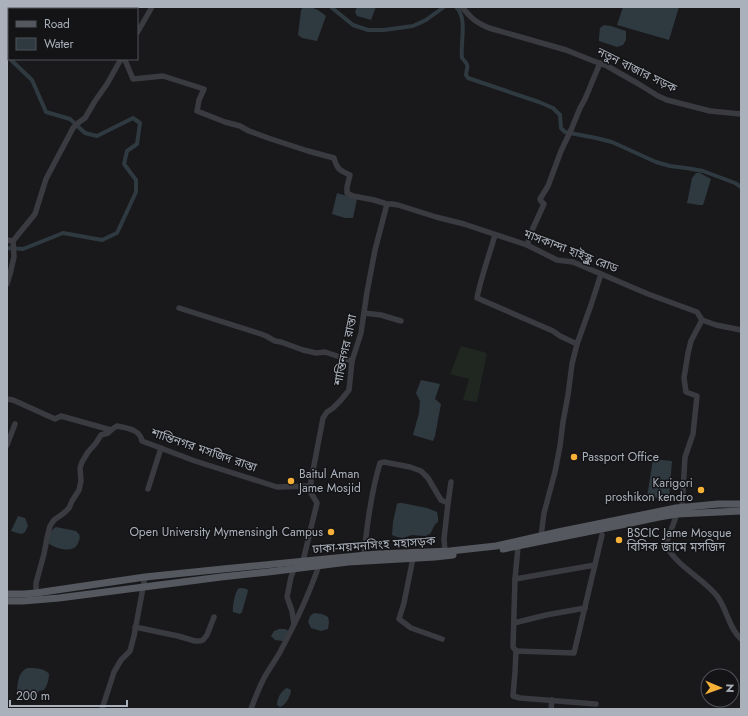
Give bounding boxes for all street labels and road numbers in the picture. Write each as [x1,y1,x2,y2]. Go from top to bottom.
street label: নতুন বাজার সড়ক [593,42,680,97]
street label: মাসকান্দা হাইস্কুল রোড [520,224,621,277]
street label: শান্তিনগর রাস্তা [328,312,361,388]
street label: শান্তিনগর মসজিদ রাস্তা [148,423,260,477]
street label: ঢাকা-ময়মনসিংহ মহাসড়ক [311,532,436,558]

